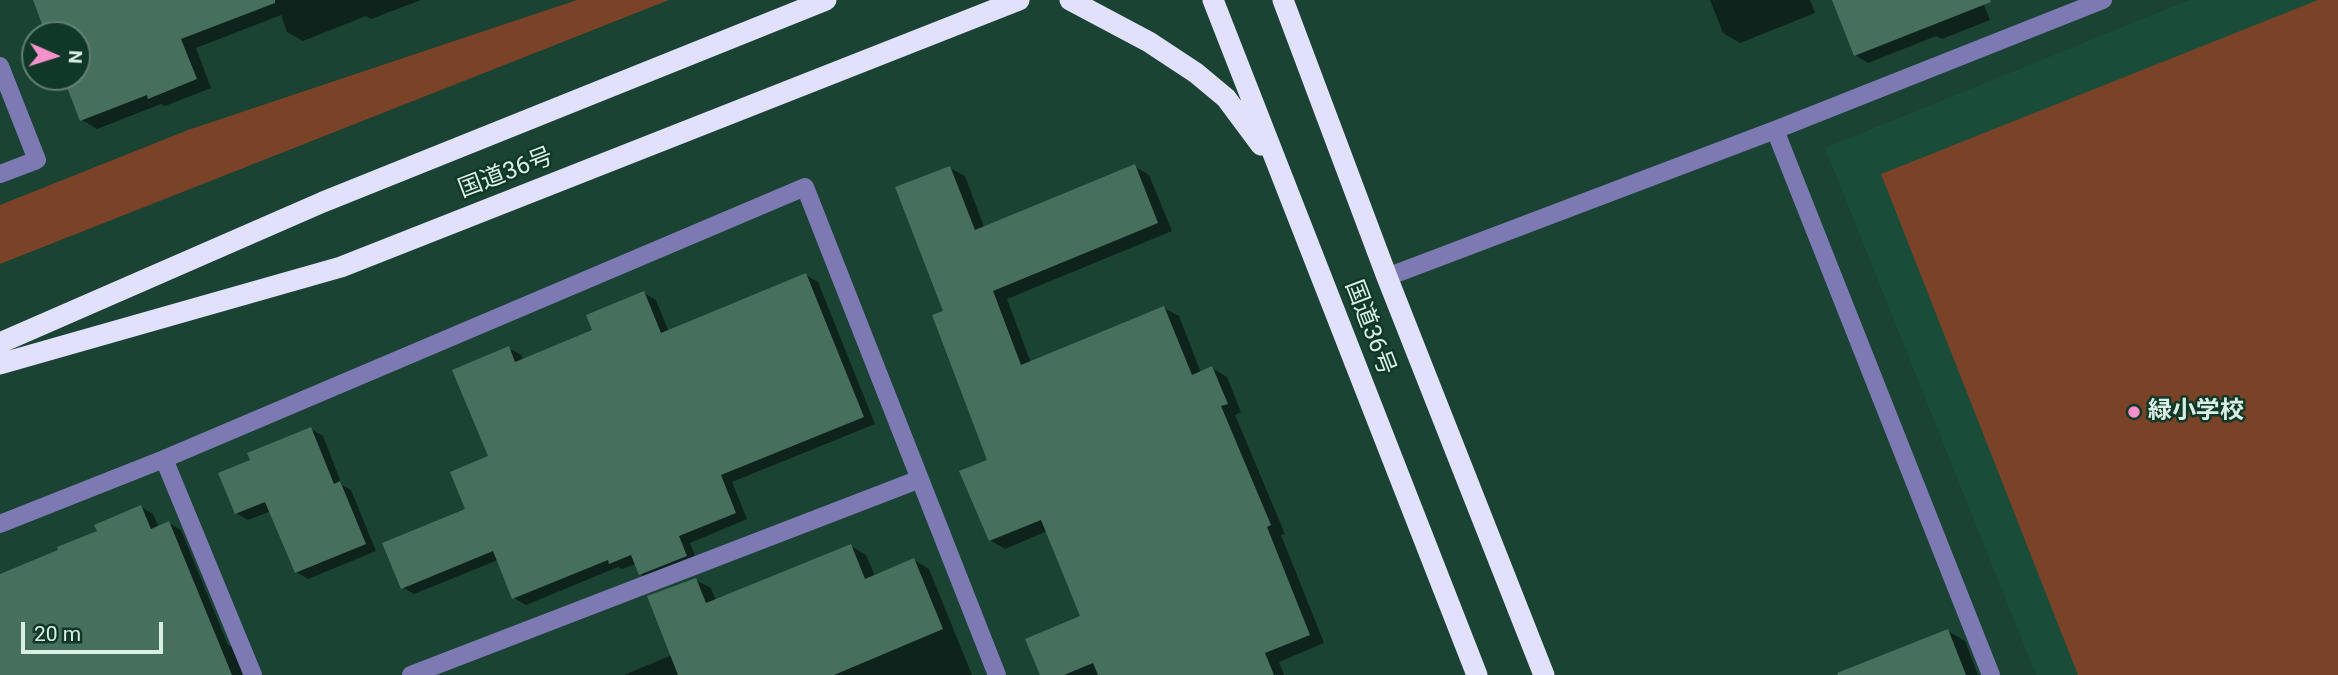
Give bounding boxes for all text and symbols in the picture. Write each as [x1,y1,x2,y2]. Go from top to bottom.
north arrow [21,21,91,91]
text: N [64,50,87,64]
street label: 国道36号 [455,143,557,205]
street label: 国道36号 [1338,277,1400,379]
place label: 緑小学校 [2148,398,2244,426]
marker: 緑小学校 [2126,404,2142,420]
scale bar [24,608,166,652]
text: 20 m [34,622,81,646]

